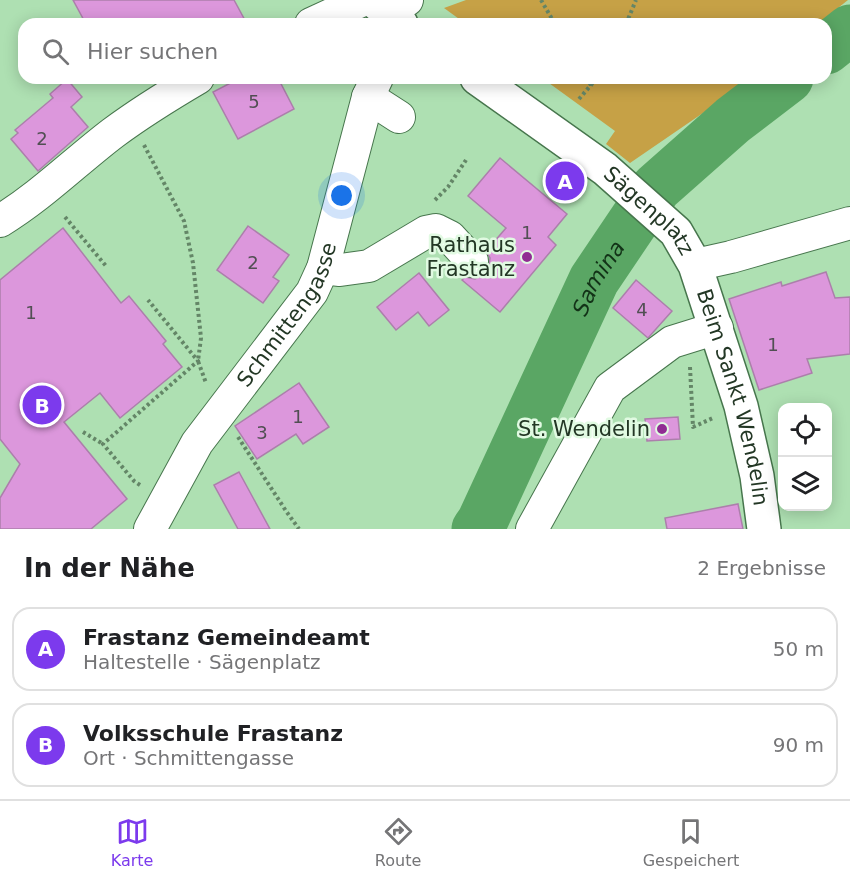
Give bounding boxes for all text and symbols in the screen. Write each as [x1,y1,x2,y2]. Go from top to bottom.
search box [18,18,832,84]
icon: search [39,35,72,68]
text: Hier suchen [87,39,218,64]
house number: 5 [248,91,260,112]
house number: 2 [36,128,48,149]
pin: A [546,158,584,204]
street label: Sägenplatz [599,162,699,259]
your location [327,181,356,210]
house number: 1 [521,222,533,243]
place label: Rathaus Frastanz [427,233,515,281]
water label: Samina [567,236,629,319]
street label: Schmittengasse [232,240,341,392]
marker: Rathaus Frastanz [520,250,534,264]
house number: 2 [247,252,259,273]
street label: Beim Sankt Wendelin [692,286,773,507]
house number: 4 [636,299,648,320]
house number: 1 [25,302,37,323]
house number: 1 [767,334,779,355]
pin: B [22,382,62,428]
map controls [778,403,832,511]
button: locate [778,403,832,457]
house number: 1 [292,406,304,427]
place label: St. Wendelin [518,417,650,441]
house number: 3 [256,422,268,443]
marker: St. Wendelin [655,422,669,436]
button: layers [778,457,832,511]
text: In der Nähe [24,553,195,583]
text: 2 Ergebnisse [697,556,826,580]
text: Frastanz Gemeindeamt [83,625,370,650]
text: A [38,637,53,661]
text: 50 m [773,637,824,661]
text: Haltestelle · Sägenplatz [83,650,321,674]
text: Volksschule Frastanz [83,721,343,746]
text: B [38,733,53,757]
text: 90 m [773,733,824,757]
text: Ort · Schmittengasse [83,746,294,770]
tab: Karte [111,815,153,870]
tab: Route [375,815,421,870]
tab: Gespeichert [643,815,739,870]

